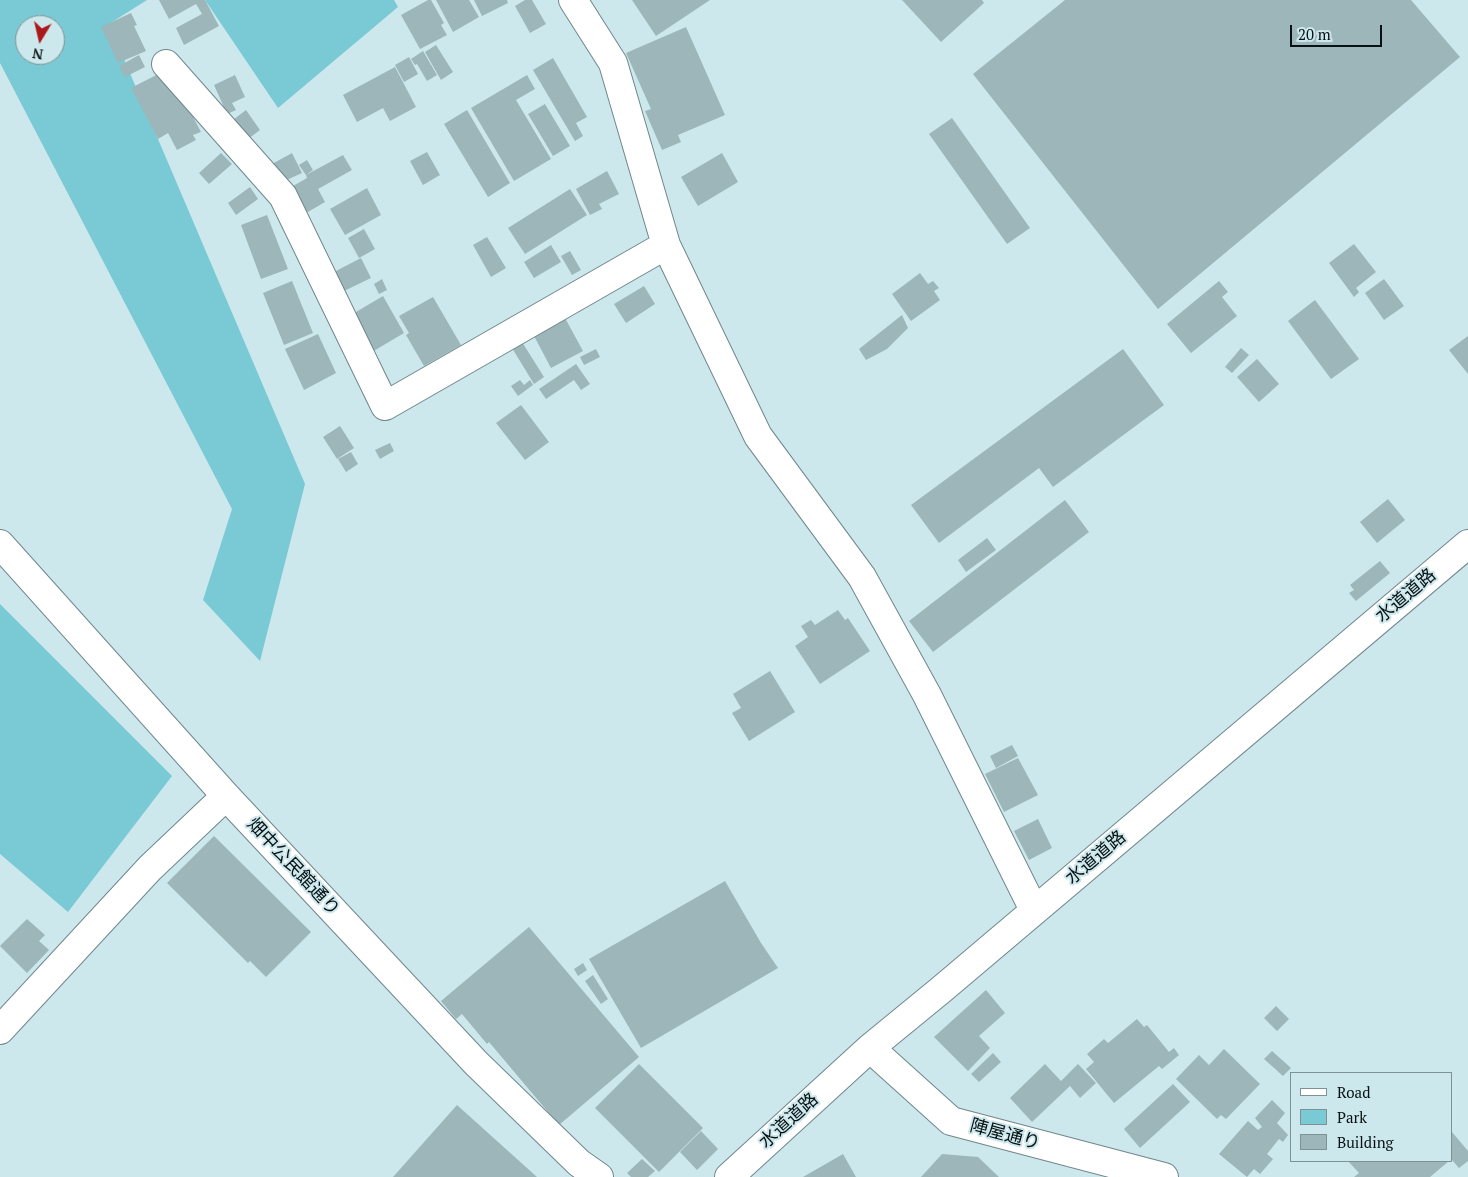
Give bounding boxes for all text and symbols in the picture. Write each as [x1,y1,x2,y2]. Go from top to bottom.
north arrow [15,15,65,65]
scale bar [1293,15,1386,47]
text: 20 m [1298,24,1331,44]
text: N [31,44,44,65]
street label: 水道道路 [1371,565,1441,627]
street label: 畑中公民館通り [242,814,344,920]
street label: 水道道路 [1061,827,1131,889]
legend [1290,1072,1453,1162]
text: Road [1337,1082,1370,1102]
street label: 水道道路 [755,1089,823,1153]
text: Park [1337,1107,1367,1127]
street label: 陣屋通り [967,1115,1043,1155]
text: Building [1337,1132,1394,1152]

